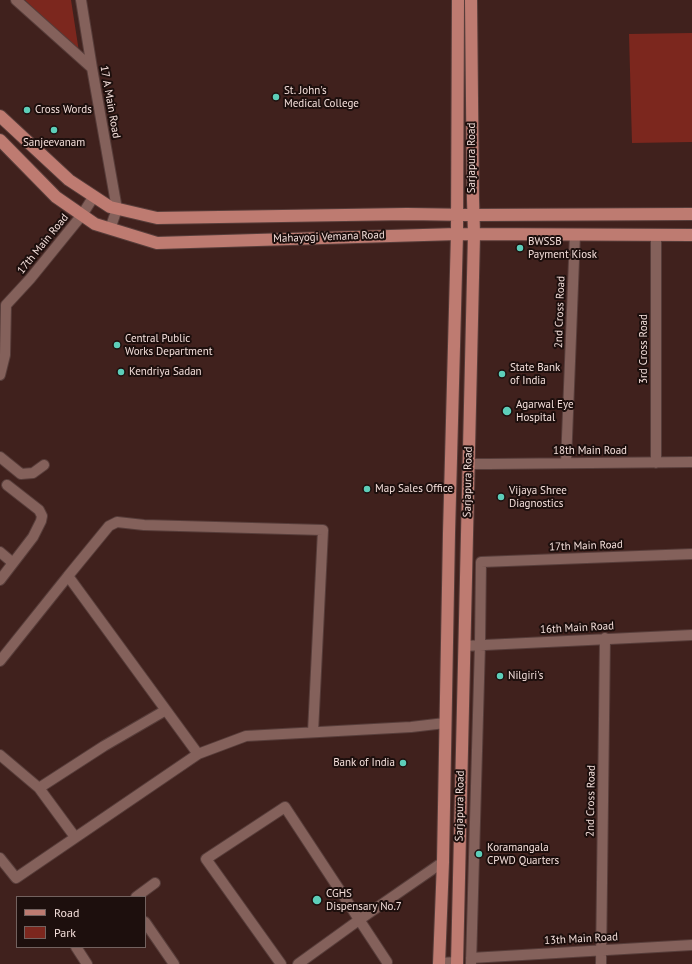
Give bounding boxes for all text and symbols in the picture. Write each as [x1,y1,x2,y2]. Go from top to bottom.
street label: 17 A Main Road [97,65,123,139]
place label: St. John's Medical College [284,84,359,110]
marker: St. John's Medical College [271,92,281,102]
place label: Cross Words [35,103,92,117]
marker: Cross Words [22,105,32,115]
street label: Sarjapura Road [465,123,479,193]
marker: Sanjeevanam [49,125,59,135]
place label: Sanjeevanam [23,136,85,150]
street label: 17th Main Road [15,211,71,277]
street label: Mahayogi Vemana Road [273,228,385,246]
place label: BWSSB Payment Kiosk [528,235,597,261]
marker: BWSSB Payment Kiosk [515,243,525,253]
street label: 2nd Cross Road [552,276,568,348]
street label: 3rd Cross Road [637,314,651,384]
place label: Central Public Works Department [125,332,212,358]
marker: Central Public Works Department [112,340,122,350]
place label: State Bank of India [510,361,560,387]
place label: Kendriya Sadan [129,365,202,379]
marker: Kendriya Sadan [116,367,126,377]
marker: State Bank of India [497,369,507,379]
place label: Agarwal Eye Hospital [516,398,574,424]
marker: Agarwal Eye Hospital [501,405,513,417]
street label: 18th Main Road [553,444,627,458]
street label: Sarjapura Road [461,447,475,517]
place label: Map Sales Office [375,482,453,496]
marker: Map Sales Office [362,484,372,494]
place label: Vijaya Shree Diagnostics [509,484,567,510]
marker: Vijaya Shree Diagnostics [496,492,506,502]
street label: 17th Main Road [549,538,623,554]
street label: 16th Main Road [540,619,614,637]
place label: Nilgiri's [508,669,543,683]
marker: Nilgiri's [495,671,505,681]
place label: Bank of India [333,756,395,770]
marker: Bank of India [398,758,408,768]
street label: 2nd Cross Road [584,765,598,837]
street label: Sarjapura Road [453,771,467,841]
place label: Koramangala CPWD Quarters [487,841,559,867]
marker: Koramangala CPWD Quarters [474,849,484,859]
place label: CGHS Dispensary No.7 [326,887,402,913]
marker: CGHS Dispensary No.7 [311,894,323,906]
legend [16,896,146,948]
text: Road [54,905,79,920]
text: Park [54,925,76,940]
street label: 13th Main Road [544,930,618,948]

